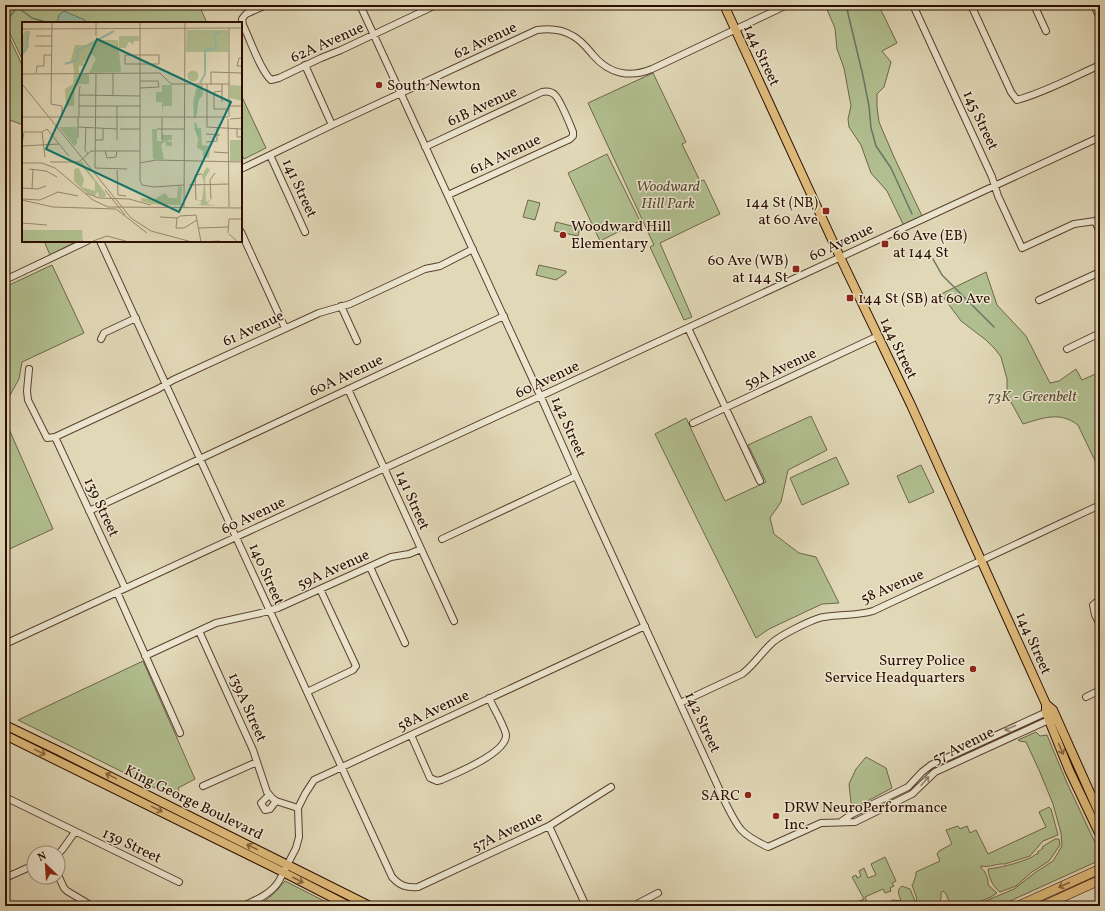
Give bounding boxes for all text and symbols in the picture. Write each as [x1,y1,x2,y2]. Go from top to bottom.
street label: 62A Avenue [288,18,368,69]
street label: 62 Avenue [451,18,521,65]
street label: 144 Street [737,21,784,90]
inset map [22,22,242,242]
place label: South Newton [387,76,481,97]
marker: South Newton [374,80,384,90]
street label: 61B Avenue [444,82,521,133]
street label: 145 Street [957,87,1003,154]
street label: 61A Avenue [467,130,545,181]
street label: 141 Street [276,156,321,222]
park label: Woodward Hill Park [636,177,700,215]
place label: 144 St (NB) at 60 Ave [746,193,818,231]
marker: 144 St (NB) at 60 Ave [821,206,831,216]
place label: Woodward Hill Elementary [571,217,671,255]
street label: 60 Avenue [806,219,877,267]
place label: 60 Ave (EB) at 144 St [893,226,967,264]
marker: Woodward Hill Elementary [558,230,568,240]
marker: 60 Ave (EB) at 144 St [880,239,890,249]
place label: 60 Ave (WB) at 144 St [708,251,788,289]
marker: 60 Ave (WB) at 144 St [791,264,801,274]
place label: 144 St (SB) at 60 Ave [858,289,990,310]
marker: 144 St (SB) at 60 Ave [845,293,855,303]
street label: 61 Avenue [220,306,288,353]
street label: 144 Street [874,314,922,383]
street label: 59A Avenue [741,344,820,395]
street label: 60A Avenue [306,350,387,403]
street label: 60 Avenue [512,356,583,404]
park label: 73K - Greenbelt [987,387,1078,408]
street label: 142 Street [545,394,590,462]
street label: 141 Street [389,468,434,534]
street label: 139 Street [78,474,124,541]
street label: 60 Avenue [218,492,289,540]
street label: 140 Street [243,540,289,609]
street label: 59A Avenue [294,545,373,596]
street label: 58 Avenue [858,565,927,610]
street label: 144 Street [1010,609,1056,678]
place label: Surrey Police Service Headquarters [824,651,965,689]
marker: Surrey Police Service Headquarters [968,664,978,674]
street label: 139A Street [222,670,271,746]
street label: 58A Avenue [394,685,473,737]
street label: 142 Street [678,689,725,757]
street label: 57 Avenue [929,722,998,770]
one-way arrow [1004,725,1016,733]
one-way arrow [1057,742,1065,754]
one-way arrow [34,749,46,756]
street label: King George Boulevard [121,761,266,846]
one-way arrow [105,772,117,780]
one-way arrow [921,776,930,787]
place label: SARC [701,786,740,807]
marker: SARC [743,790,753,800]
place label: DRW NeuroPerformance Inc. [784,798,947,836]
one-way arrow [151,806,163,813]
street label: 57A Avenue [469,807,546,858]
marker: DRW NeuroPerformance Inc. [771,811,781,821]
street label: 139 Street [98,823,165,869]
one-way arrow [247,843,259,850]
north arrow [26,845,66,885]
text: N [36,849,49,866]
one-way arrow [292,876,304,884]
one-way arrow [1059,882,1071,889]

